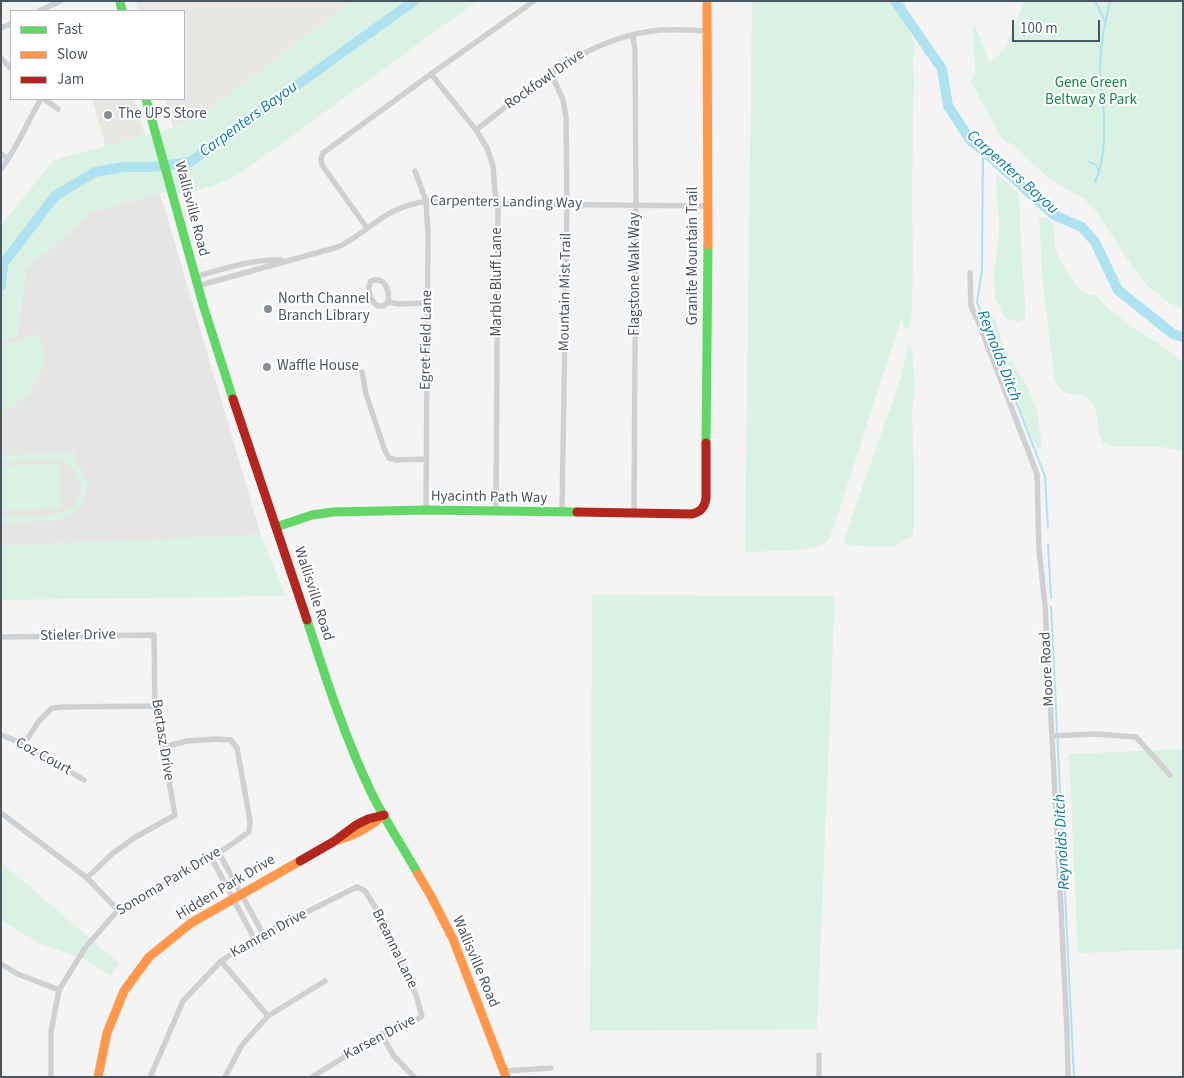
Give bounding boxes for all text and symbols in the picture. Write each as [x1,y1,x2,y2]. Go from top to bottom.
legend [10,10,185,100]
scale bar [1014,10,1102,42]
text: 100 m [1020,18,1058,39]
text: Fast [57,19,83,40]
text: Slow [57,44,88,65]
street label: Rockfowl Drive [502,46,588,114]
text: Jam [57,69,84,90]
park label: Gene Green Beltway 8 Park [1045,75,1137,110]
water label: Carpenters Bayou [196,78,302,162]
place label: The UPS Store [118,106,207,124]
marker: The UPS Store [102,109,114,121]
water label: Carpenters Bayou [962,127,1062,219]
street label: Wallisville Road [170,159,212,259]
street label: Granite Mountain Trail [685,187,703,325]
street label: Carpenters Landing Way [430,193,582,213]
street label: Flagstone Walk Way [627,212,645,336]
street label: Marble Bluff Lane [489,227,507,337]
street label: Mountain Mist Trail [556,233,576,351]
street label: Egret Field Lane [417,290,437,390]
place label: North Channel Branch Library [278,291,370,326]
marker: North Channel Branch Library [262,303,274,315]
water label: Reynolds Ditch [972,308,1024,404]
place label: Waffle House [277,358,359,376]
marker: Waffle House [261,361,273,373]
street label: Hyacinth Path Way [431,488,547,508]
street label: Wallisville Road [289,545,337,643]
street label: Stieler Drive [40,626,116,646]
street label: Moore Road [1037,631,1059,707]
street label: Bertasz Drive [147,698,177,782]
street label: Coz Court [12,734,74,780]
water label: Reynolds Ditch [1051,794,1075,890]
street label: Sonoma Park Drive [113,844,225,920]
street label: Hidden Park Drive [173,851,279,925]
street label: Kamren Drive [228,906,310,962]
street label: Breanna Lane [367,906,421,992]
street label: Wallisville Road [448,914,502,1010]
street label: Karsen Drive [341,1012,419,1064]

